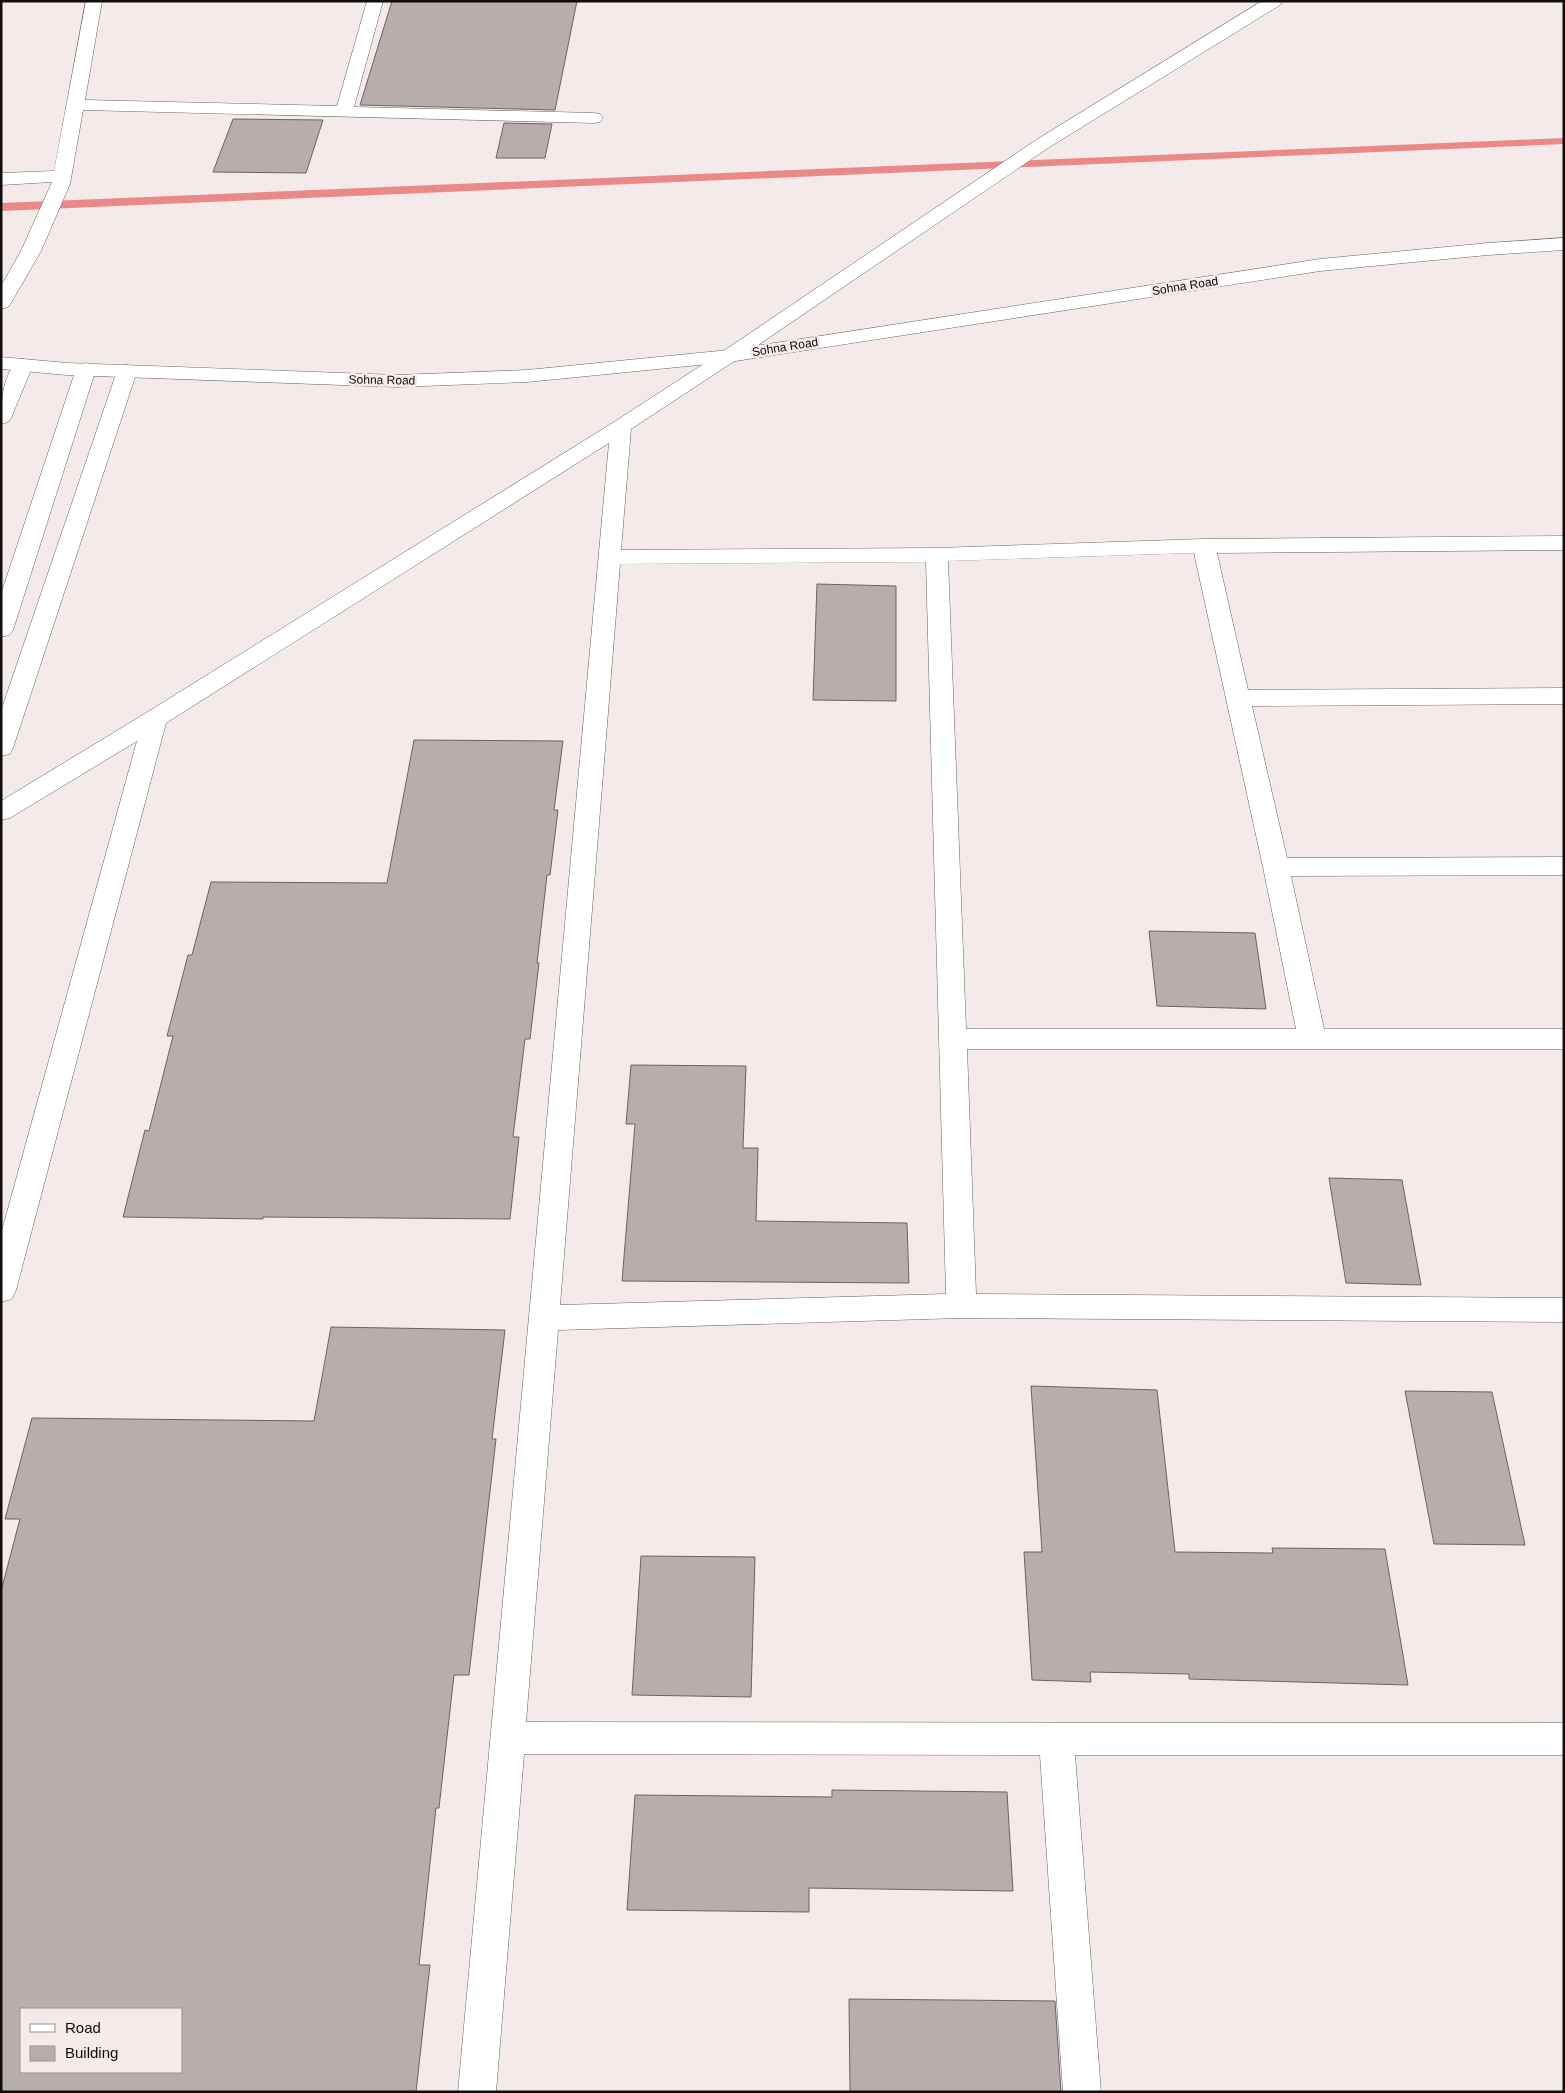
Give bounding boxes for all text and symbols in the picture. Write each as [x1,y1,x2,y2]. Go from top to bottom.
street label: Sohna Road [1151,274,1219,298]
street label: Sohna Road [751,335,819,359]
street label: Sohna Road [349,372,415,388]
legend [20,2008,182,2073]
text: Road [65,2019,101,2036]
text: Building [65,2044,118,2061]

